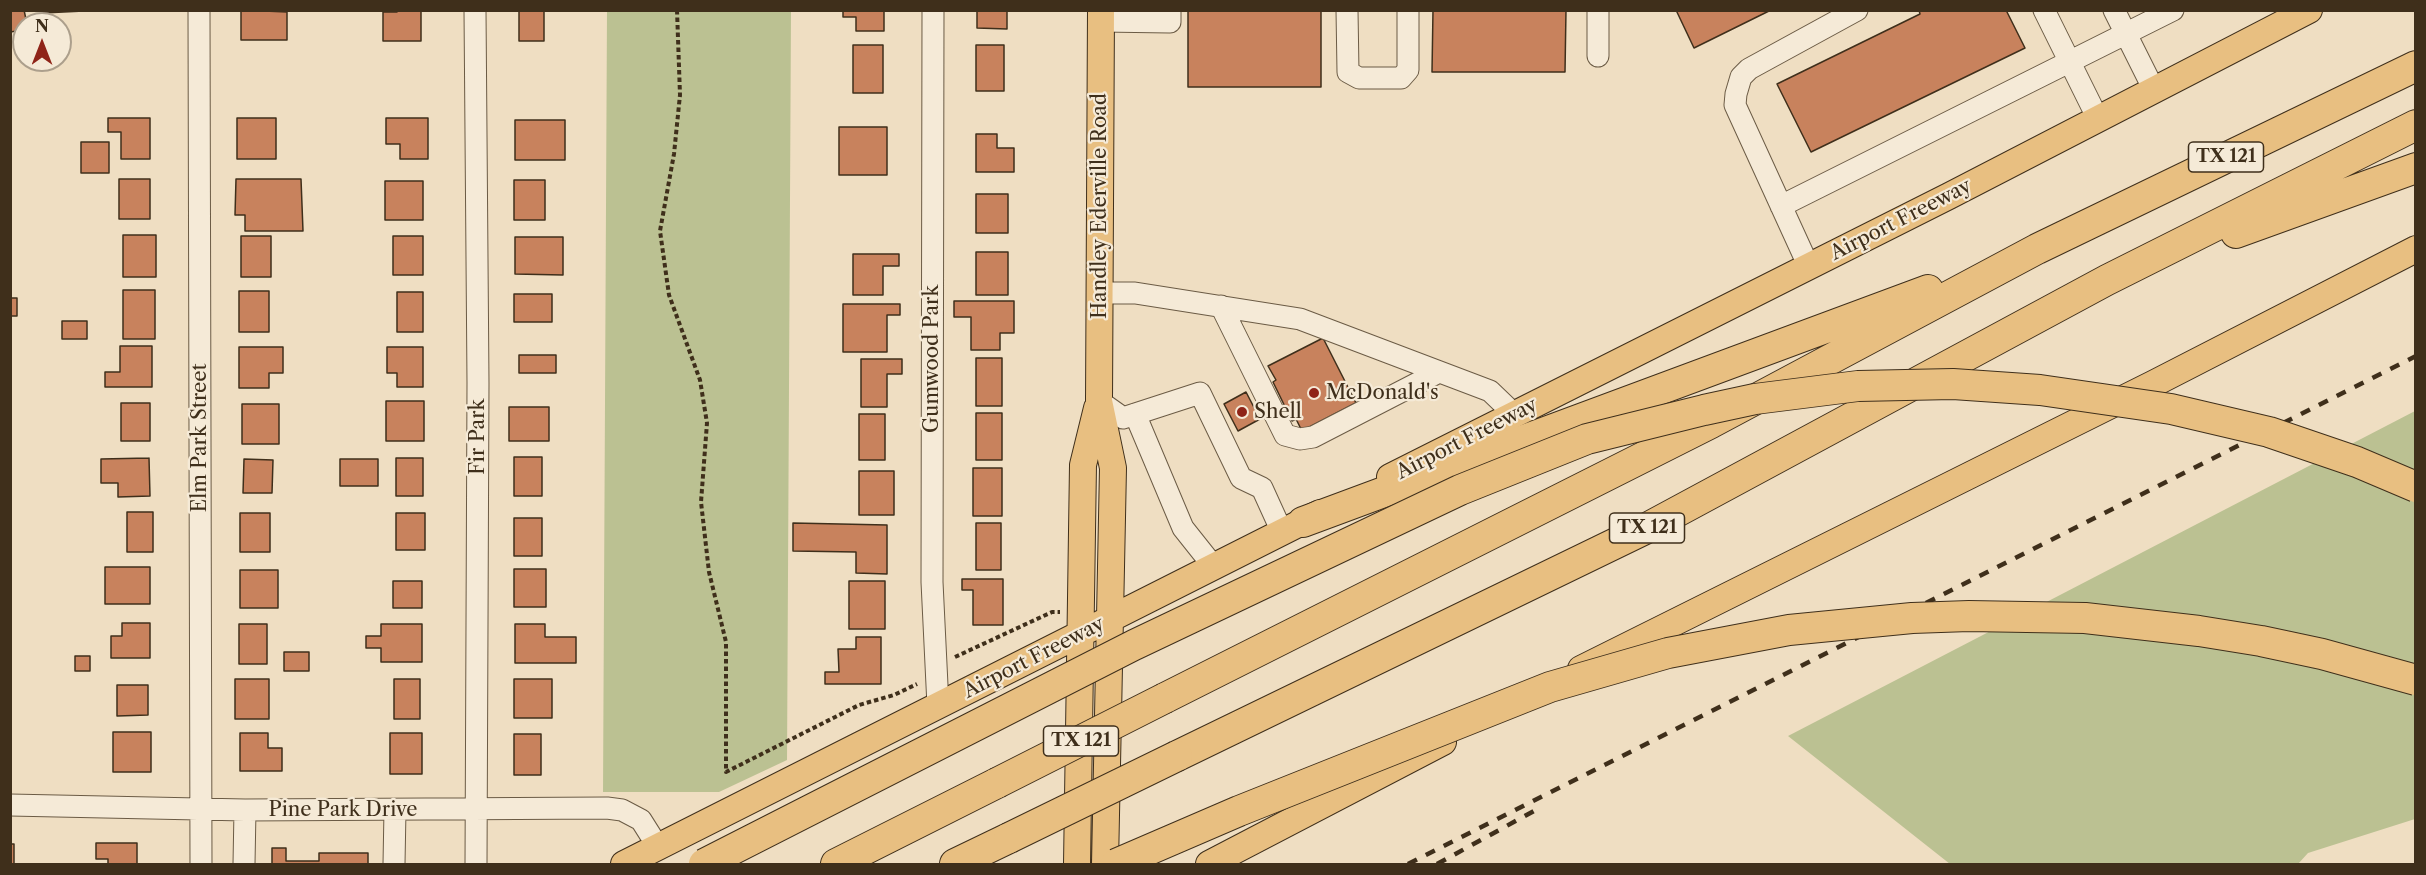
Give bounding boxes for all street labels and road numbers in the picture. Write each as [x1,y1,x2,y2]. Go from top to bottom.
street label: Handley Ederville Road [1088,93,1112,319]
road number: TX 121 [2188,142,2264,172]
street label: Airport Freeway [1826,174,1976,266]
street label: Gumwood Park [920,285,944,433]
street label: Elm Park Street [188,363,212,513]
street label: Airport Freeway [1392,393,1542,485]
street label: Fir Park [466,399,490,475]
road number: TX 121 [1610,513,1684,543]
street label: Airport Freeway [959,612,1109,704]
road number: TX 121 [1044,726,1118,756]
street label: Pine Park Drive [268,798,418,822]

